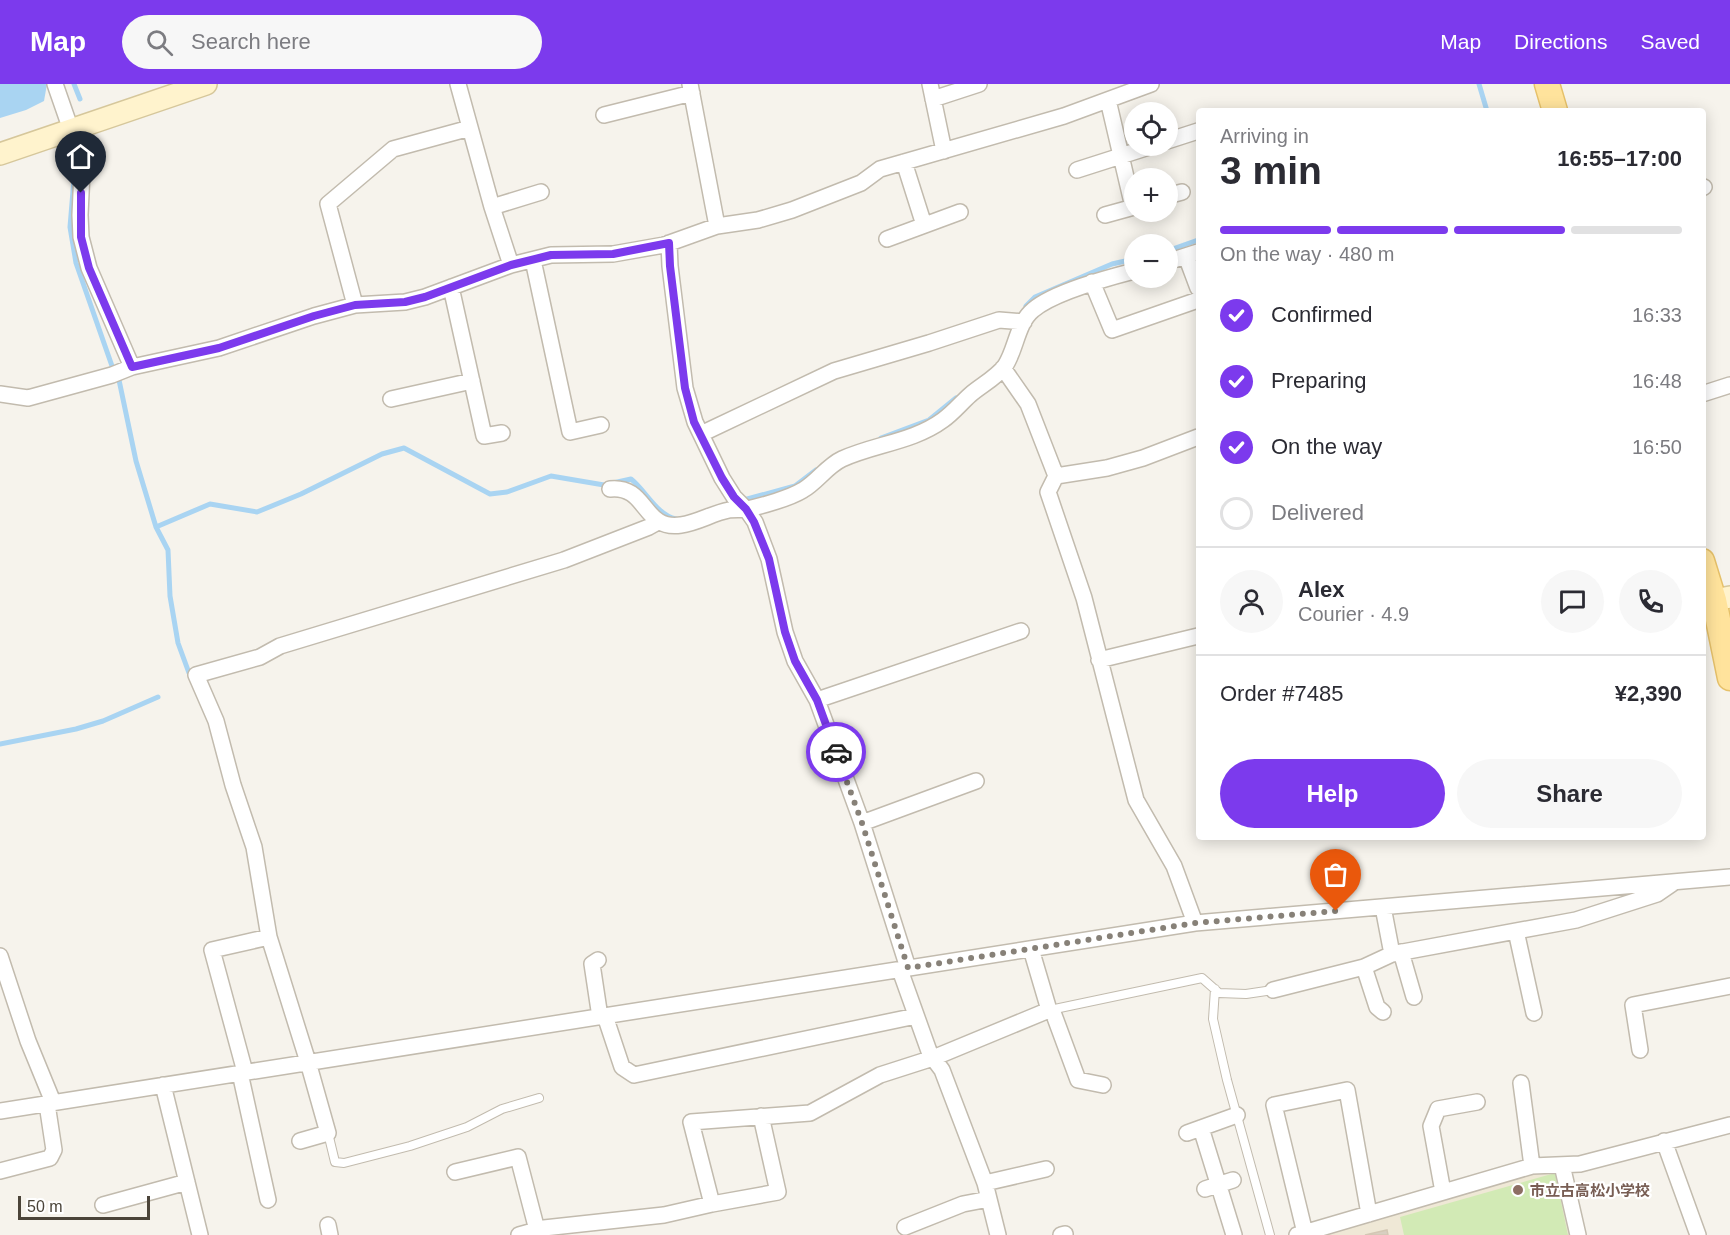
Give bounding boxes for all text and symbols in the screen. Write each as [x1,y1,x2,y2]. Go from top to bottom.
search box [122,15,542,69]
text: Map [30,26,86,57]
icon: search [143,26,176,59]
text: Search here [191,29,311,54]
text: Map [1440,30,1481,53]
text: Directions [1514,30,1607,53]
text: Saved [1640,30,1700,53]
map controls [1124,102,1178,288]
button: locate [1124,102,1178,156]
text: Arriving in [1220,125,1309,147]
pin [55,131,106,193]
icon: home [64,140,97,173]
text: 16:55–17:00 [1557,146,1682,171]
text: 3 min [1220,149,1322,192]
button: + [1124,168,1178,222]
button: − [1124,234,1178,288]
text: On the way · 480 m [1220,243,1395,265]
icon: check [1220,299,1253,332]
text: Confirmed [1271,302,1372,327]
text: 16:33 [1632,304,1682,326]
icon: check [1220,365,1253,398]
text: Preparing [1271,368,1366,393]
text: 16:48 [1632,370,1682,392]
icon: check [1220,431,1253,464]
text: On the way [1271,434,1382,459]
text: 16:50 [1632,436,1682,458]
text: Delivered [1271,500,1364,525]
button: person [1220,570,1283,633]
button: chat [1541,570,1604,633]
button: phone [1619,570,1682,633]
text: Alex [1298,577,1344,602]
text: Courier · 4.9 [1298,603,1409,625]
text: Order #7485 [1220,681,1344,706]
text: ¥2,390 [1615,681,1682,706]
courier [806,722,866,782]
icon: car [820,736,853,769]
button: Help [1220,759,1445,828]
button: Share [1457,759,1682,828]
pin [1310,849,1361,911]
icon: bag [1319,858,1352,891]
place label: 市立古高松小学校 [1530,1182,1650,1199]
marker: 市立古高松小学校 [1511,1183,1525,1197]
scale bar [18,1193,150,1220]
text: 50 m [27,1198,63,1215]

